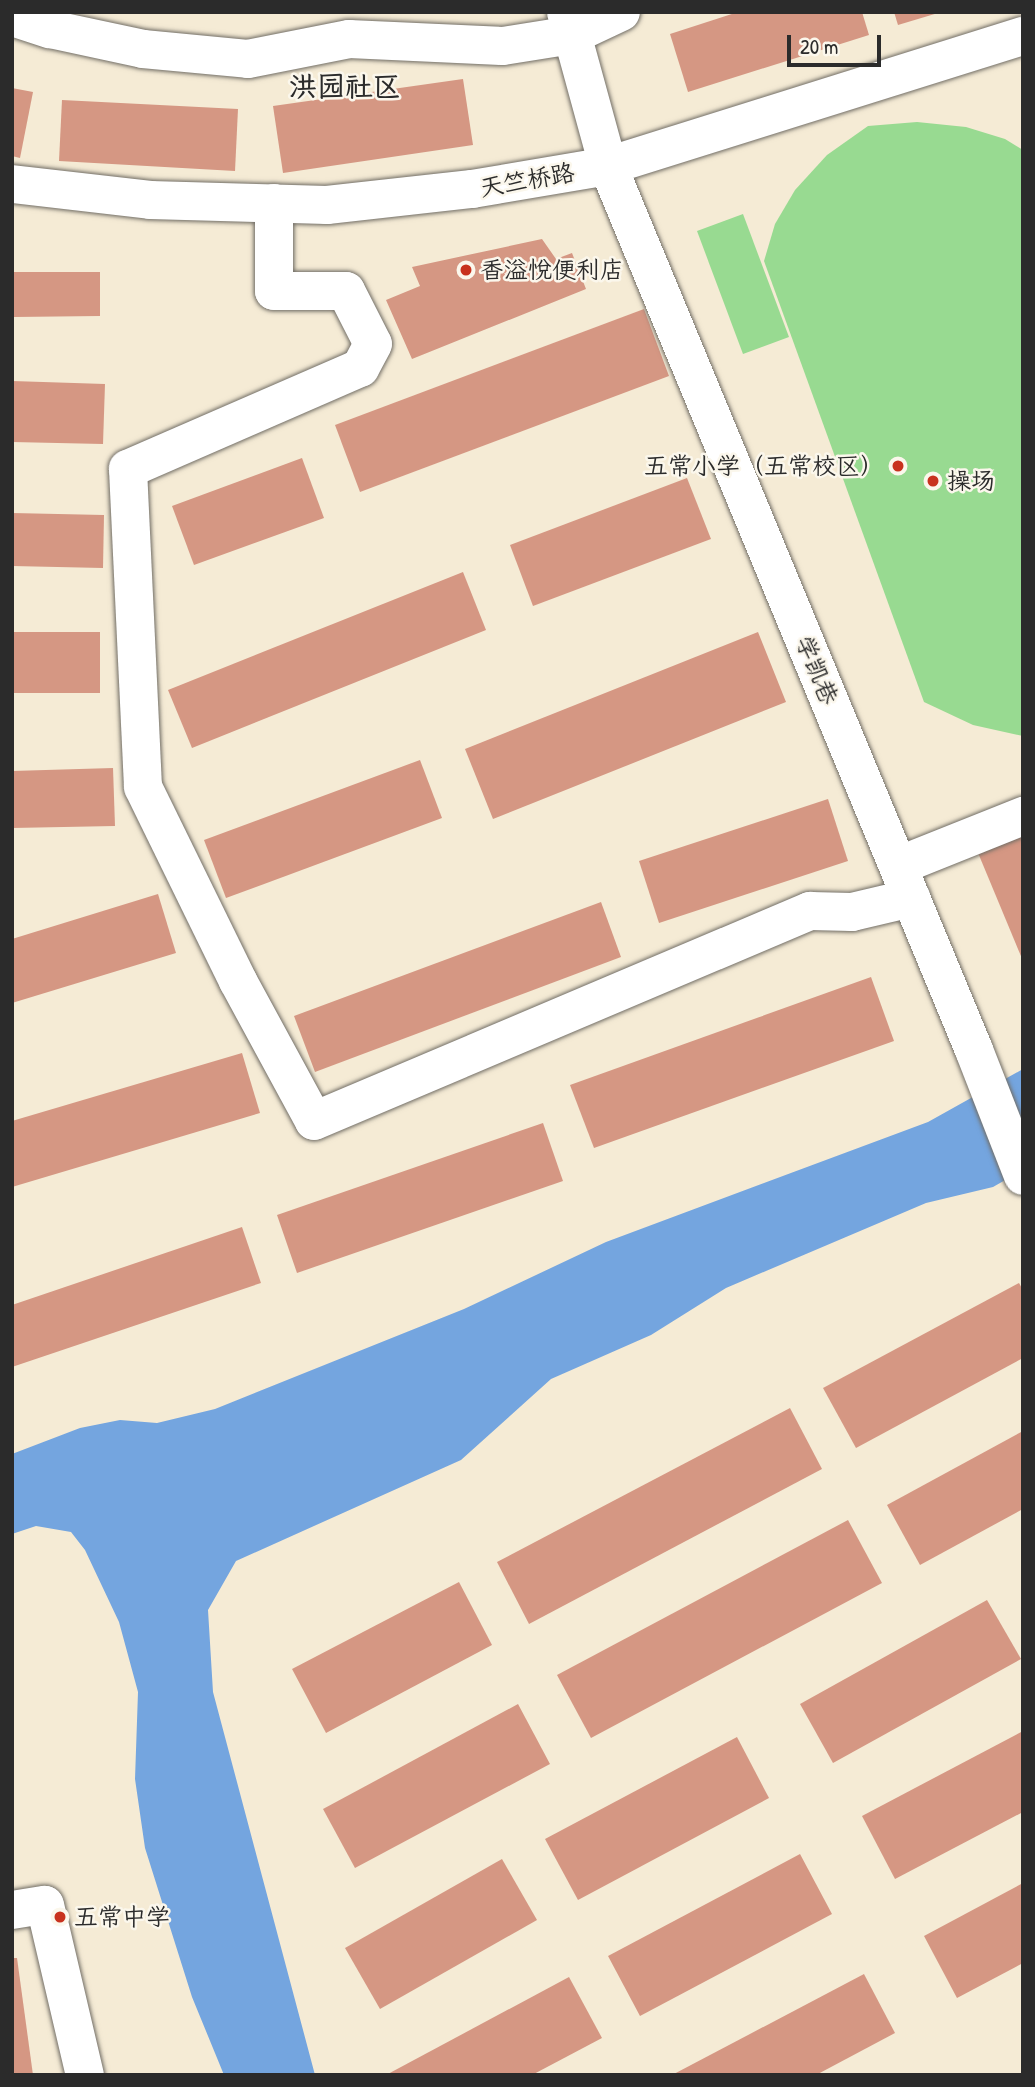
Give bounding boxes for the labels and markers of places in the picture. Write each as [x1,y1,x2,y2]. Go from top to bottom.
place label: 香溢悦便利店 [480,256,624,284]
marker: 香溢悦便利店 [458,262,474,278]
place label: 五常小学（五常校区） [644,452,884,480]
marker: 五常小学（五常校区） [890,458,906,474]
place label: 操场 [947,467,995,495]
marker: 操场 [925,473,941,489]
place label: 五常中学 [74,1903,170,1931]
marker: 五常中学 [52,1909,68,1925]

